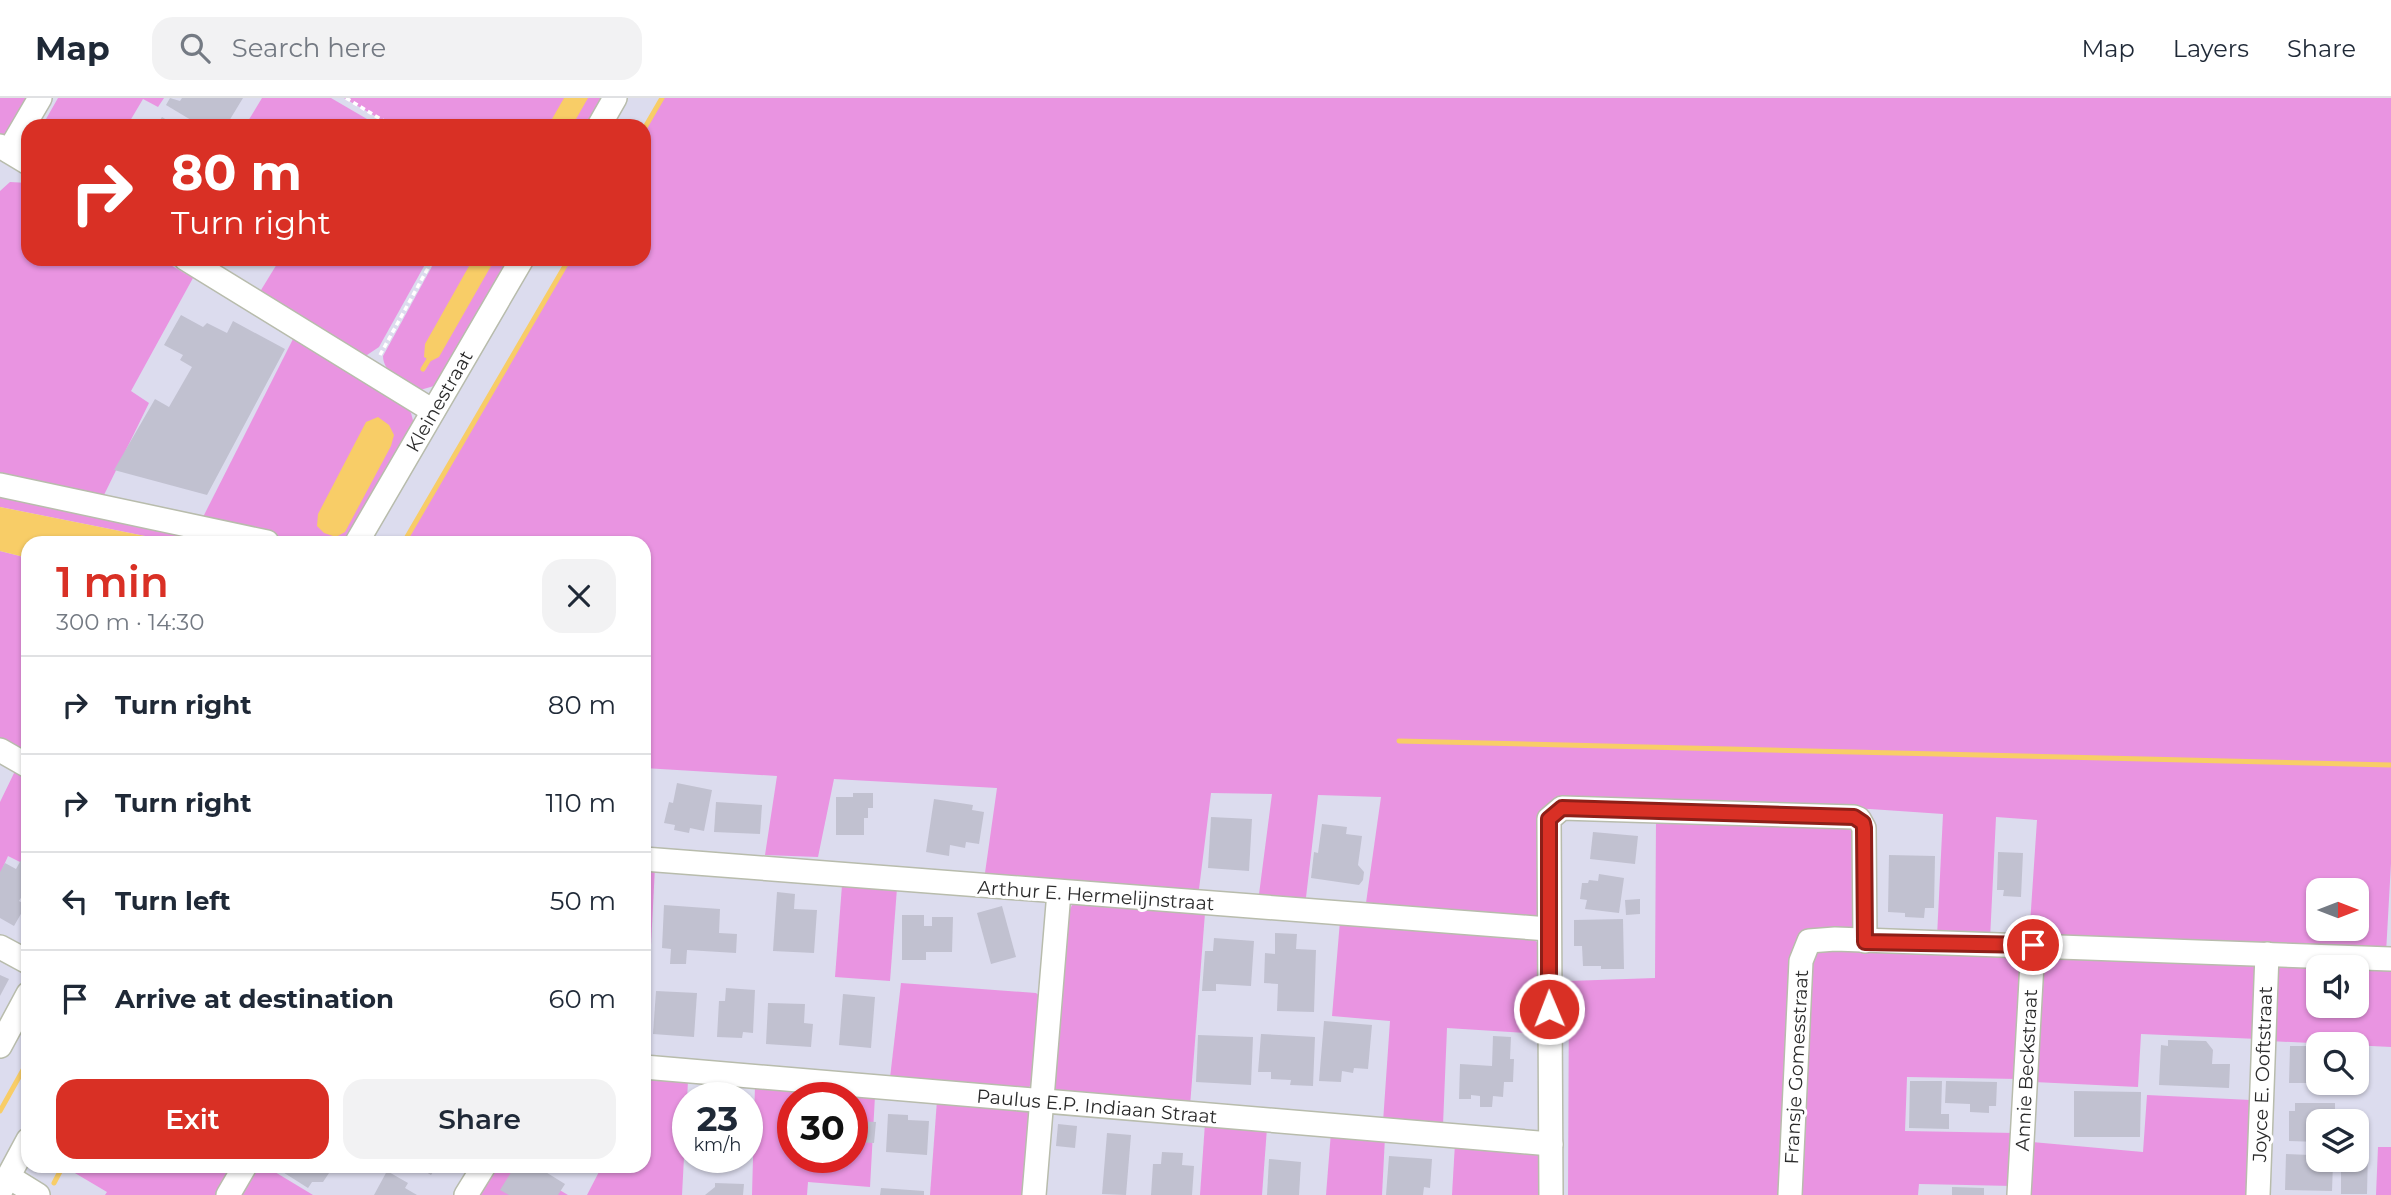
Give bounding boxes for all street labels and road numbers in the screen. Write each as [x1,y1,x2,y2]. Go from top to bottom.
street label: Kleinestraat [401,346,478,456]
street label: Arthur E. Hermelijnstraat [977,876,1216,915]
street label: Fransje Gomesstraat [1780,969,1813,1165]
street label: Joyce E. Ooftstraat [2248,985,2277,1163]
street label: Annie Beckstraat [2011,988,2042,1152]
street label: Paulus E.P. Indiaan Straat [976,1085,1219,1129]

